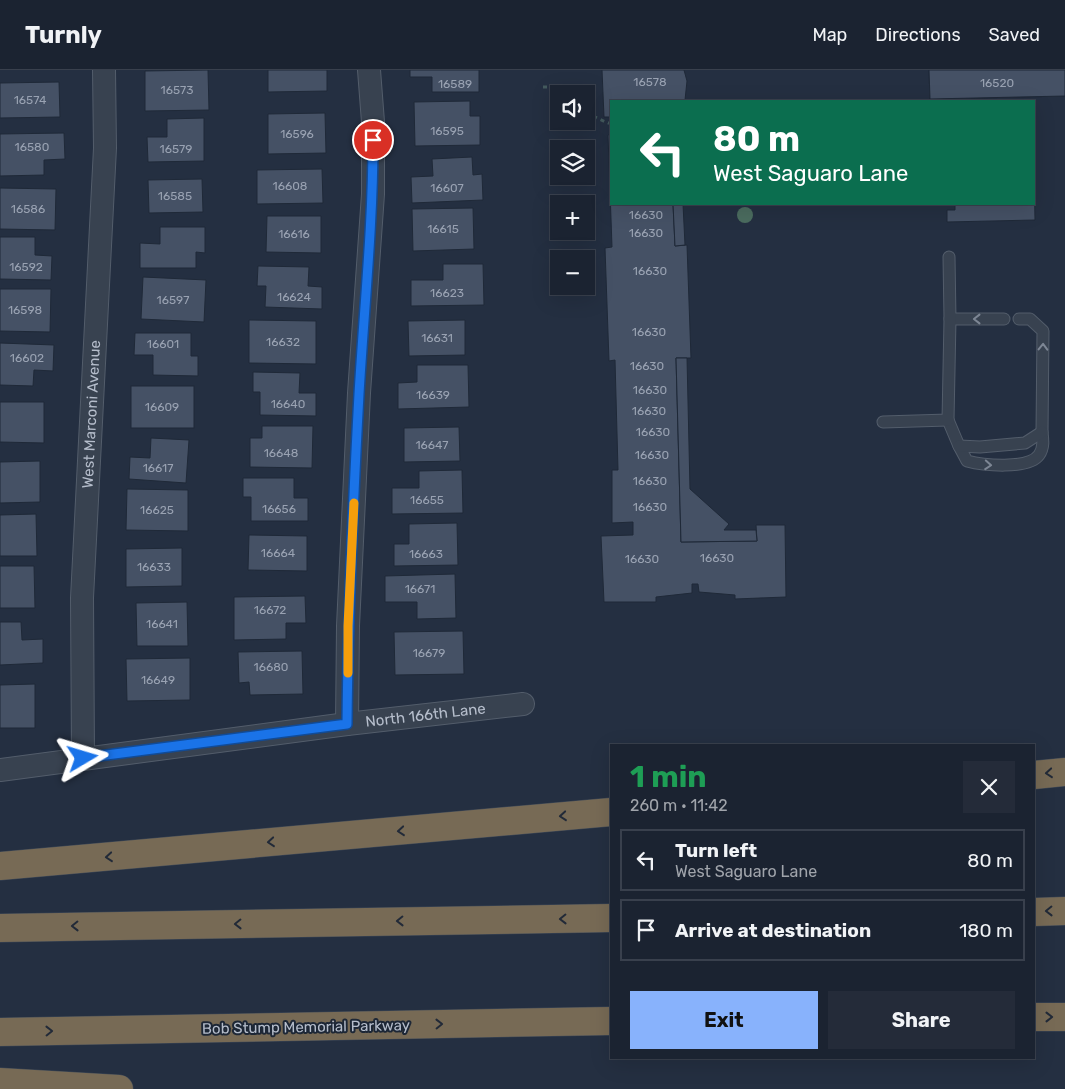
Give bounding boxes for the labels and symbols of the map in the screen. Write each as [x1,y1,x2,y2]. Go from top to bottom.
house number: 16578 [633,75,667,89]
house number: 16520 [980,76,1014,90]
house number: 16589 [438,77,472,91]
house number: 16573 [161,83,193,97]
house number: 16574 [14,93,47,107]
pin [352,119,394,161]
house number: 16595 [430,124,464,138]
house number: 16596 [280,127,314,141]
house number: 16580 [15,140,49,154]
house number: 16579 [160,142,192,156]
house number: 16608 [273,179,307,193]
house number: 16607 [430,181,464,195]
house number: 16585 [158,189,192,203]
house number: 16586 [11,202,45,216]
house number: 16630 [629,208,663,222]
house number: 16615 [427,222,459,236]
house number: 16630 [629,226,663,240]
house number: 16616 [278,227,310,241]
house number: 16592 [9,260,43,274]
house number: 16630 [633,264,667,278]
house number: 16623 [430,286,464,300]
house number: 16624 [277,290,312,304]
house number: 16597 [157,293,189,307]
house number: 16598 [8,303,42,317]
one-way arrow [973,314,980,324]
house number: 16630 [632,325,666,339]
house number: 16631 [421,331,453,345]
house number: 16632 [266,335,300,349]
house number: 16601 [147,337,179,351]
street label: West Marconi Avenue [79,340,104,489]
one-way arrow [1038,343,1048,351]
house number: 16602 [10,351,44,365]
house number: 16630 [630,359,664,373]
house number: 16630 [633,383,667,397]
house number: 16639 [416,388,450,402]
house number: 16640 [271,397,305,411]
house number: 16609 [145,400,179,414]
house number: 16630 [632,404,666,418]
house number: 16630 [636,425,670,439]
house number: 16647 [415,438,449,452]
house number: 16648 [264,446,298,460]
house number: 16630 [635,448,669,462]
one-way arrow [984,459,992,470]
house number: 16617 [143,461,173,475]
house number: 16630 [633,474,667,488]
house number: 16655 [410,493,444,507]
house number: 16630 [633,500,667,514]
house number: 16656 [262,502,296,516]
house number: 16625 [140,503,174,517]
house number: 16664 [261,546,296,560]
house number: 16663 [409,547,443,561]
house number: 16630 [700,551,734,565]
house number: 16630 [625,552,659,566]
house number: 16633 [137,560,171,574]
house number: 16671 [405,582,435,596]
house number: 16672 [254,603,286,617]
house number: 16641 [146,617,178,631]
house number: 16679 [413,646,445,660]
house number: 16680 [254,660,288,674]
house number: 16649 [141,673,175,687]
street label: North 166th Lane [364,699,487,731]
position arrow [56,731,108,783]
one-way arrow [1045,767,1053,778]
one-way arrow [558,811,566,822]
one-way arrow [397,825,405,836]
one-way arrow [267,836,275,847]
one-way arrow [105,851,113,862]
one-way arrow [1045,906,1053,917]
one-way arrow [558,914,566,924]
one-way arrow [396,916,404,927]
one-way arrow [233,919,241,929]
one-way arrow [71,921,79,932]
one-way arrow [1046,1012,1054,1022]
street label: Bob Stump Memorial Parkway [202,1016,410,1038]
one-way arrow [435,1019,443,1029]
one-way arrow [45,1026,53,1037]

